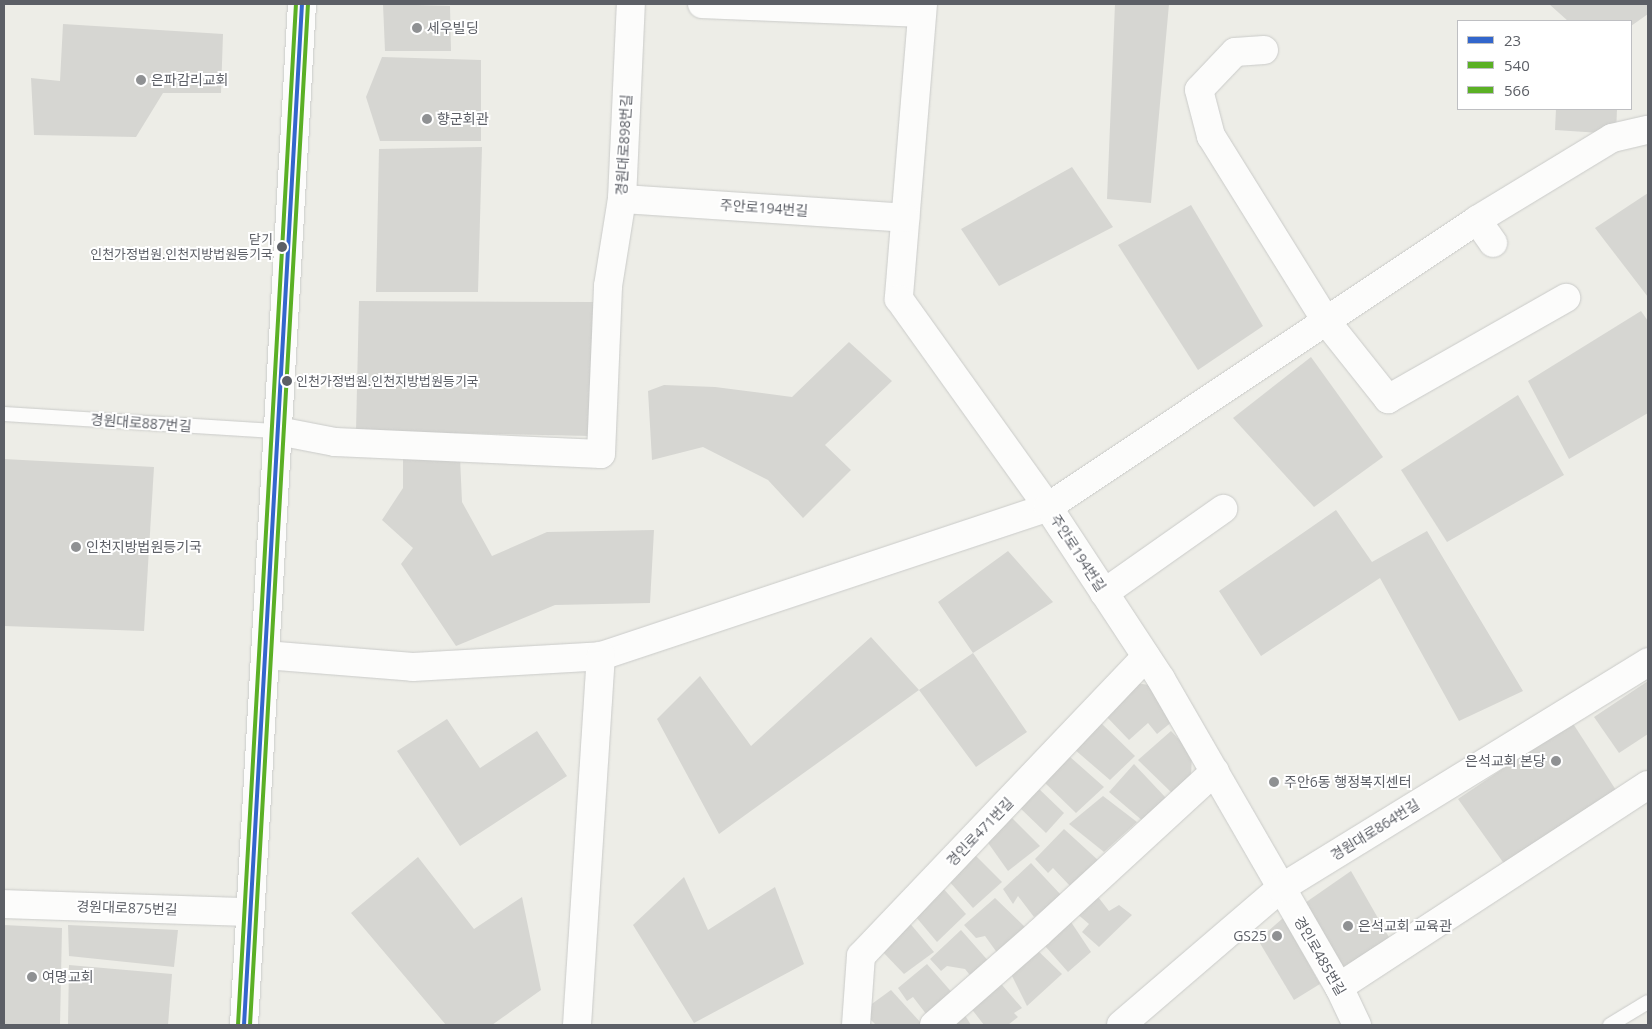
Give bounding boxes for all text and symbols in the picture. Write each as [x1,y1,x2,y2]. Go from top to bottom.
place label: 세우빌딩 [427,20,479,36]
legend [1457,20,1632,110]
marker: 세우빌딩 [411,22,423,34]
text: 23 [1504,30,1521,50]
text: 540 [1504,55,1530,75]
place label: 은파감리교회 [151,72,228,88]
marker: 은파감리교회 [135,74,147,86]
text: 566 [1504,80,1530,100]
street label: 경원대로898번길 [613,94,635,196]
place label: 향군회관 [437,111,489,127]
marker: 향군회관 [421,113,433,125]
street label: 주안로194번길 [719,197,809,219]
place label: 닫기 인천가정법원.인천지방법원등기국 [90,232,273,263]
marker: 닫기 인천가정법원.인천지방법원등기국 [277,242,287,252]
place label: 인천가정법원.인천지방법원등기국 [296,373,479,389]
marker: 인천가정법원.인천지방법원등기국 [282,376,292,386]
street label: 경원대로887번길 [90,411,192,435]
street label: 주안로194번길 [1047,511,1109,595]
place label: 인천지방법원등기국 [86,539,202,555]
marker: 인천지방법원등기국 [70,541,82,553]
place label: 은석교회 본당 [1465,753,1546,769]
marker: 은석교회 본당 [1550,755,1562,767]
place label: 주안6동 행정복지센터 [1284,774,1412,790]
marker: 주안6동 행정복지센터 [1268,776,1280,788]
street label: 경인로471번길 [943,794,1017,870]
street label: 경원대로864번길 [1328,796,1422,864]
street label: 경원대로875번길 [76,898,178,918]
street label: 경인로485번길 [1291,914,1349,998]
place label: 은석교회 교육관 [1358,918,1452,934]
marker: 은석교회 교육관 [1342,920,1354,932]
place label: GS25 [1233,928,1267,944]
marker: GS25 [1271,930,1283,942]
place label: 여명교회 [42,969,94,985]
marker: 여명교회 [26,971,38,983]

